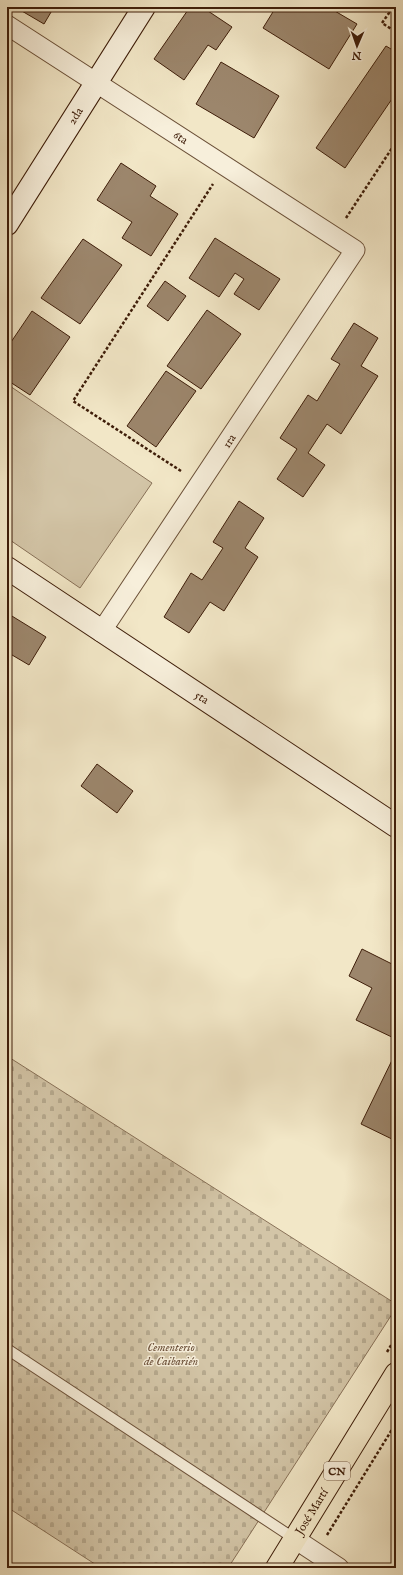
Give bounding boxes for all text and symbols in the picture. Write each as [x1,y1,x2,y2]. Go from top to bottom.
north arrow [337,26,377,66]
text: N [351,48,363,62]
street label: 2da [65,104,87,127]
street label: 6ta [170,128,191,148]
street label: 1ra [219,431,240,451]
street label: 5ta [192,688,212,708]
park label: Cementerio de Caibarién [143,1340,198,1369]
road number: CN [324,1462,350,1480]
street label: José Martí [291,1485,332,1540]

